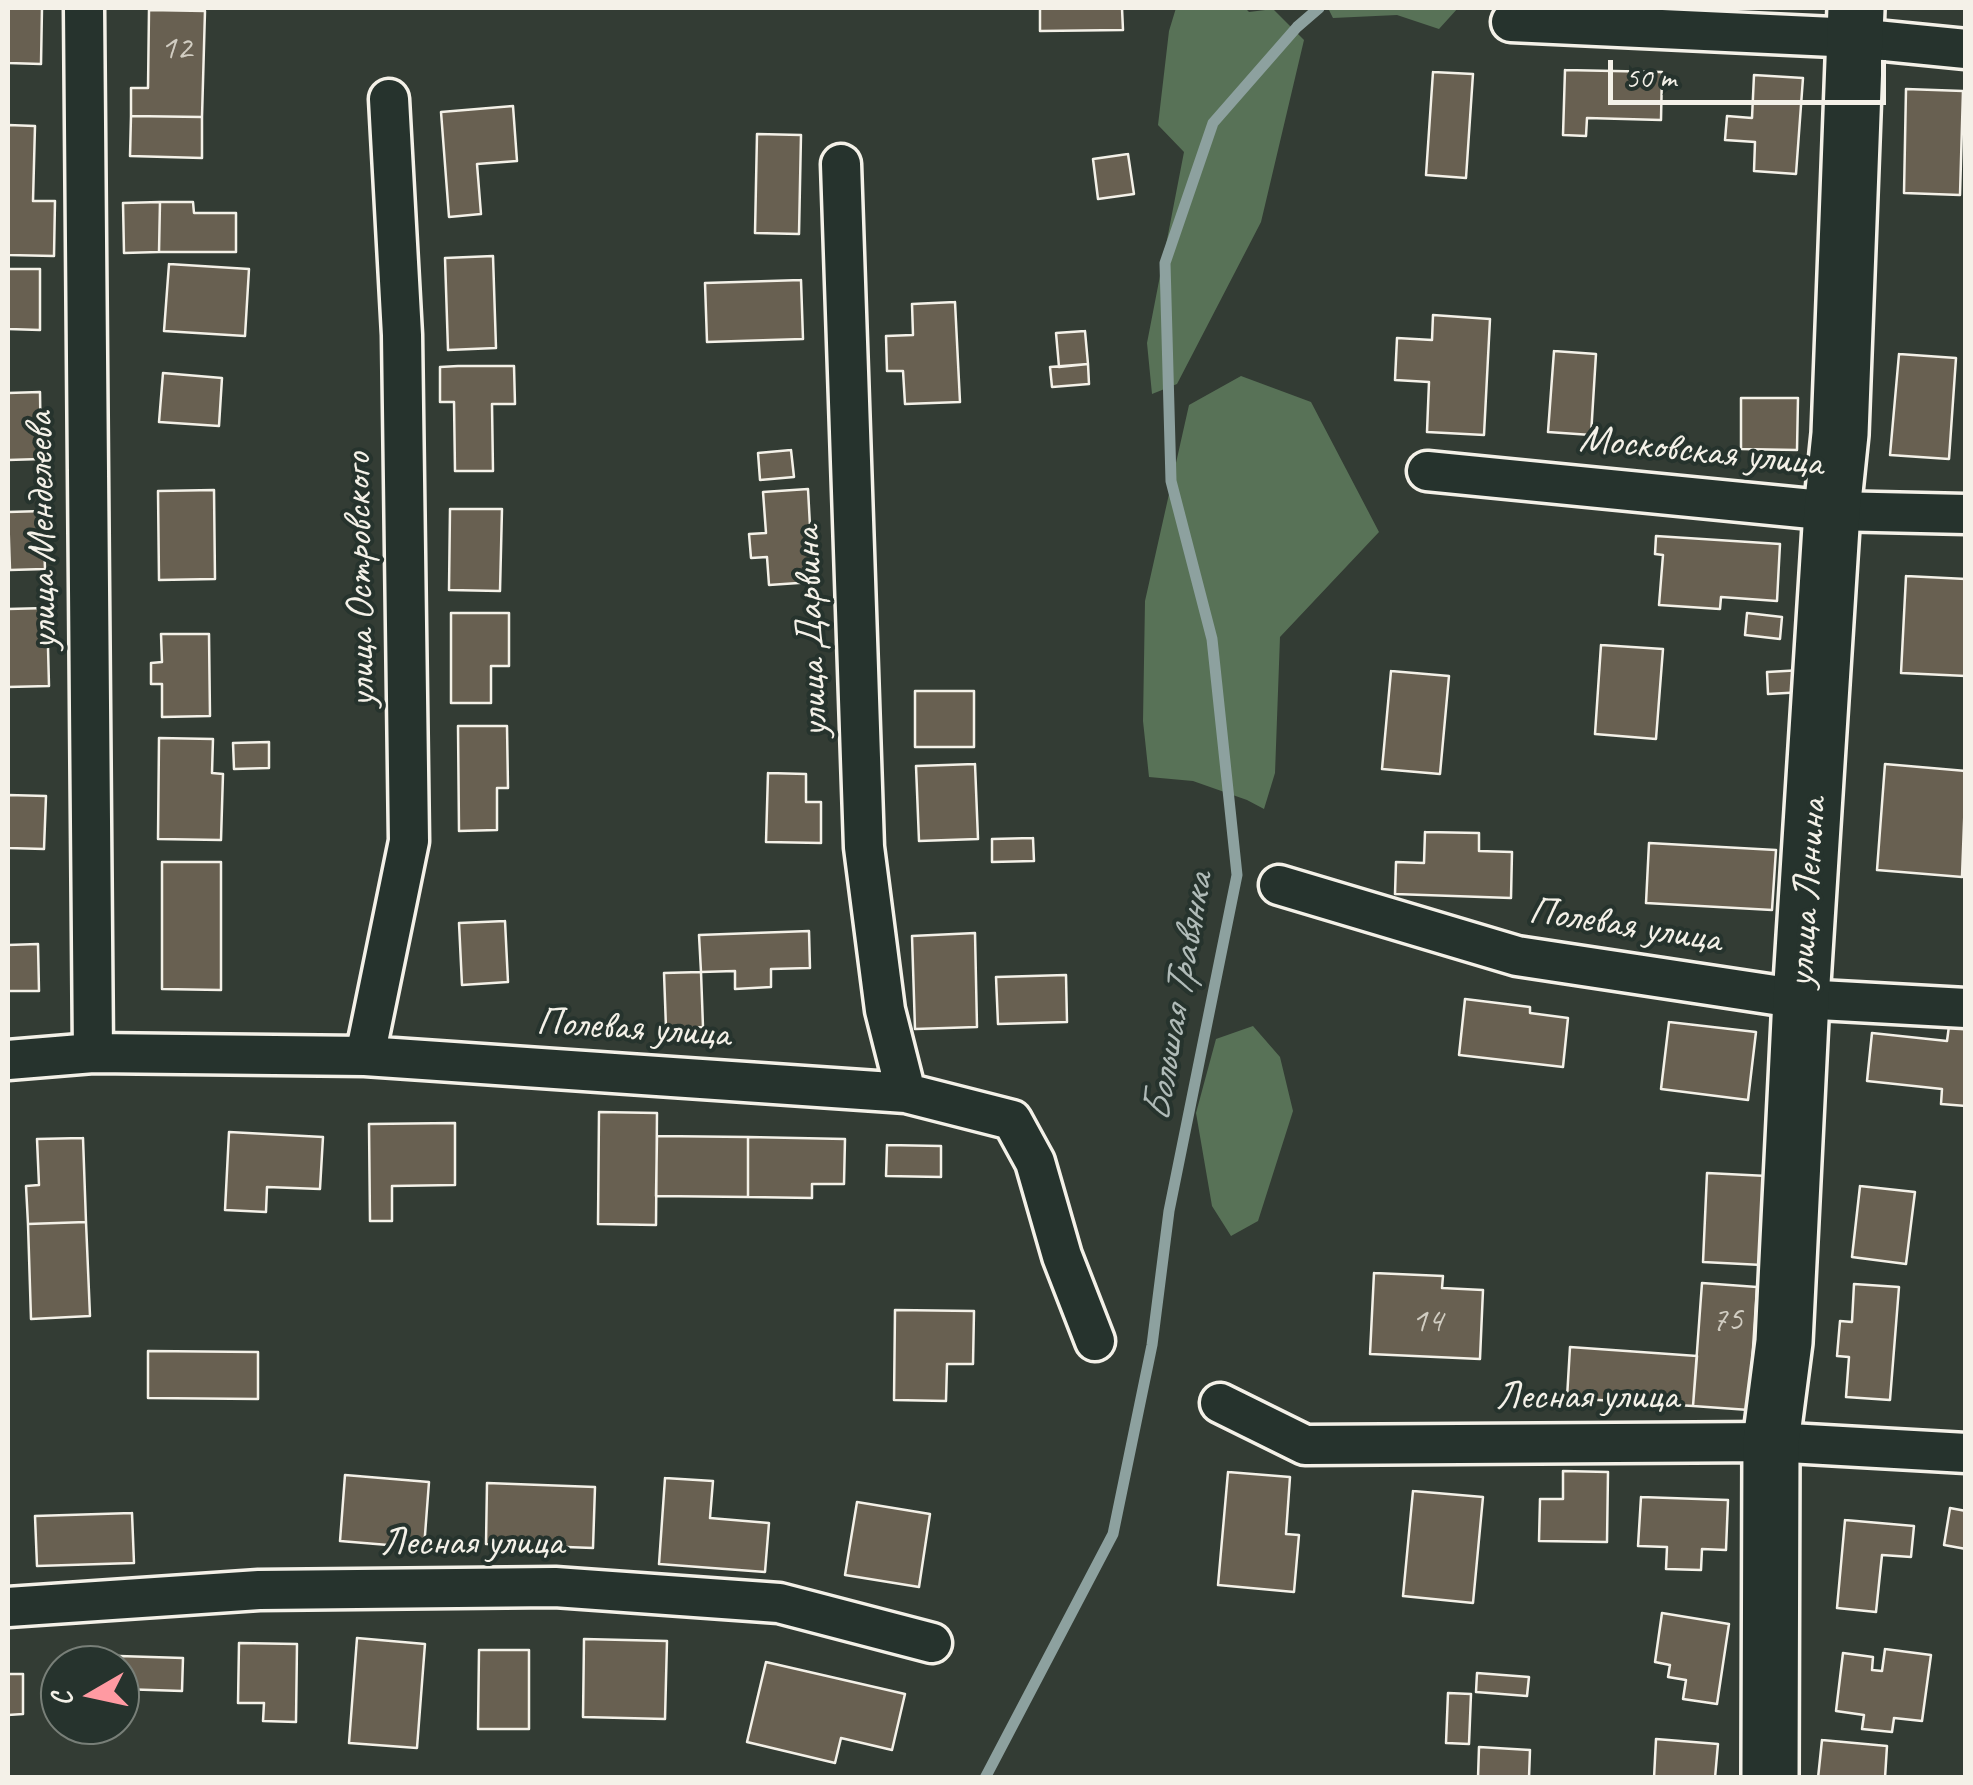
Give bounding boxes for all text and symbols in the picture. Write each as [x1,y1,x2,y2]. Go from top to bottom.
house number: 12 [160,28,192,70]
scale bar [1613,40,1890,102]
text: 50 m [1625,58,1676,96]
street label: улица Менделеева [17,412,69,650]
street label: Московская улица [1577,415,1825,489]
street label: улица Островского [335,452,387,708]
street label: улица Дарвина [784,526,840,738]
street label: улица Ленина [1777,797,1839,989]
water label: Большая Травянка [1132,870,1226,1126]
street label: Полевая улица [1526,887,1724,965]
street label: Полевая улица [535,998,731,1060]
house number: 75 [1711,1300,1743,1342]
house number: 14 [1411,1301,1443,1343]
street label: Лесная улица [1496,1374,1678,1422]
street label: Лесная улица [381,1520,563,1568]
north arrow [40,1645,140,1745]
text: С [43,1690,80,1709]

